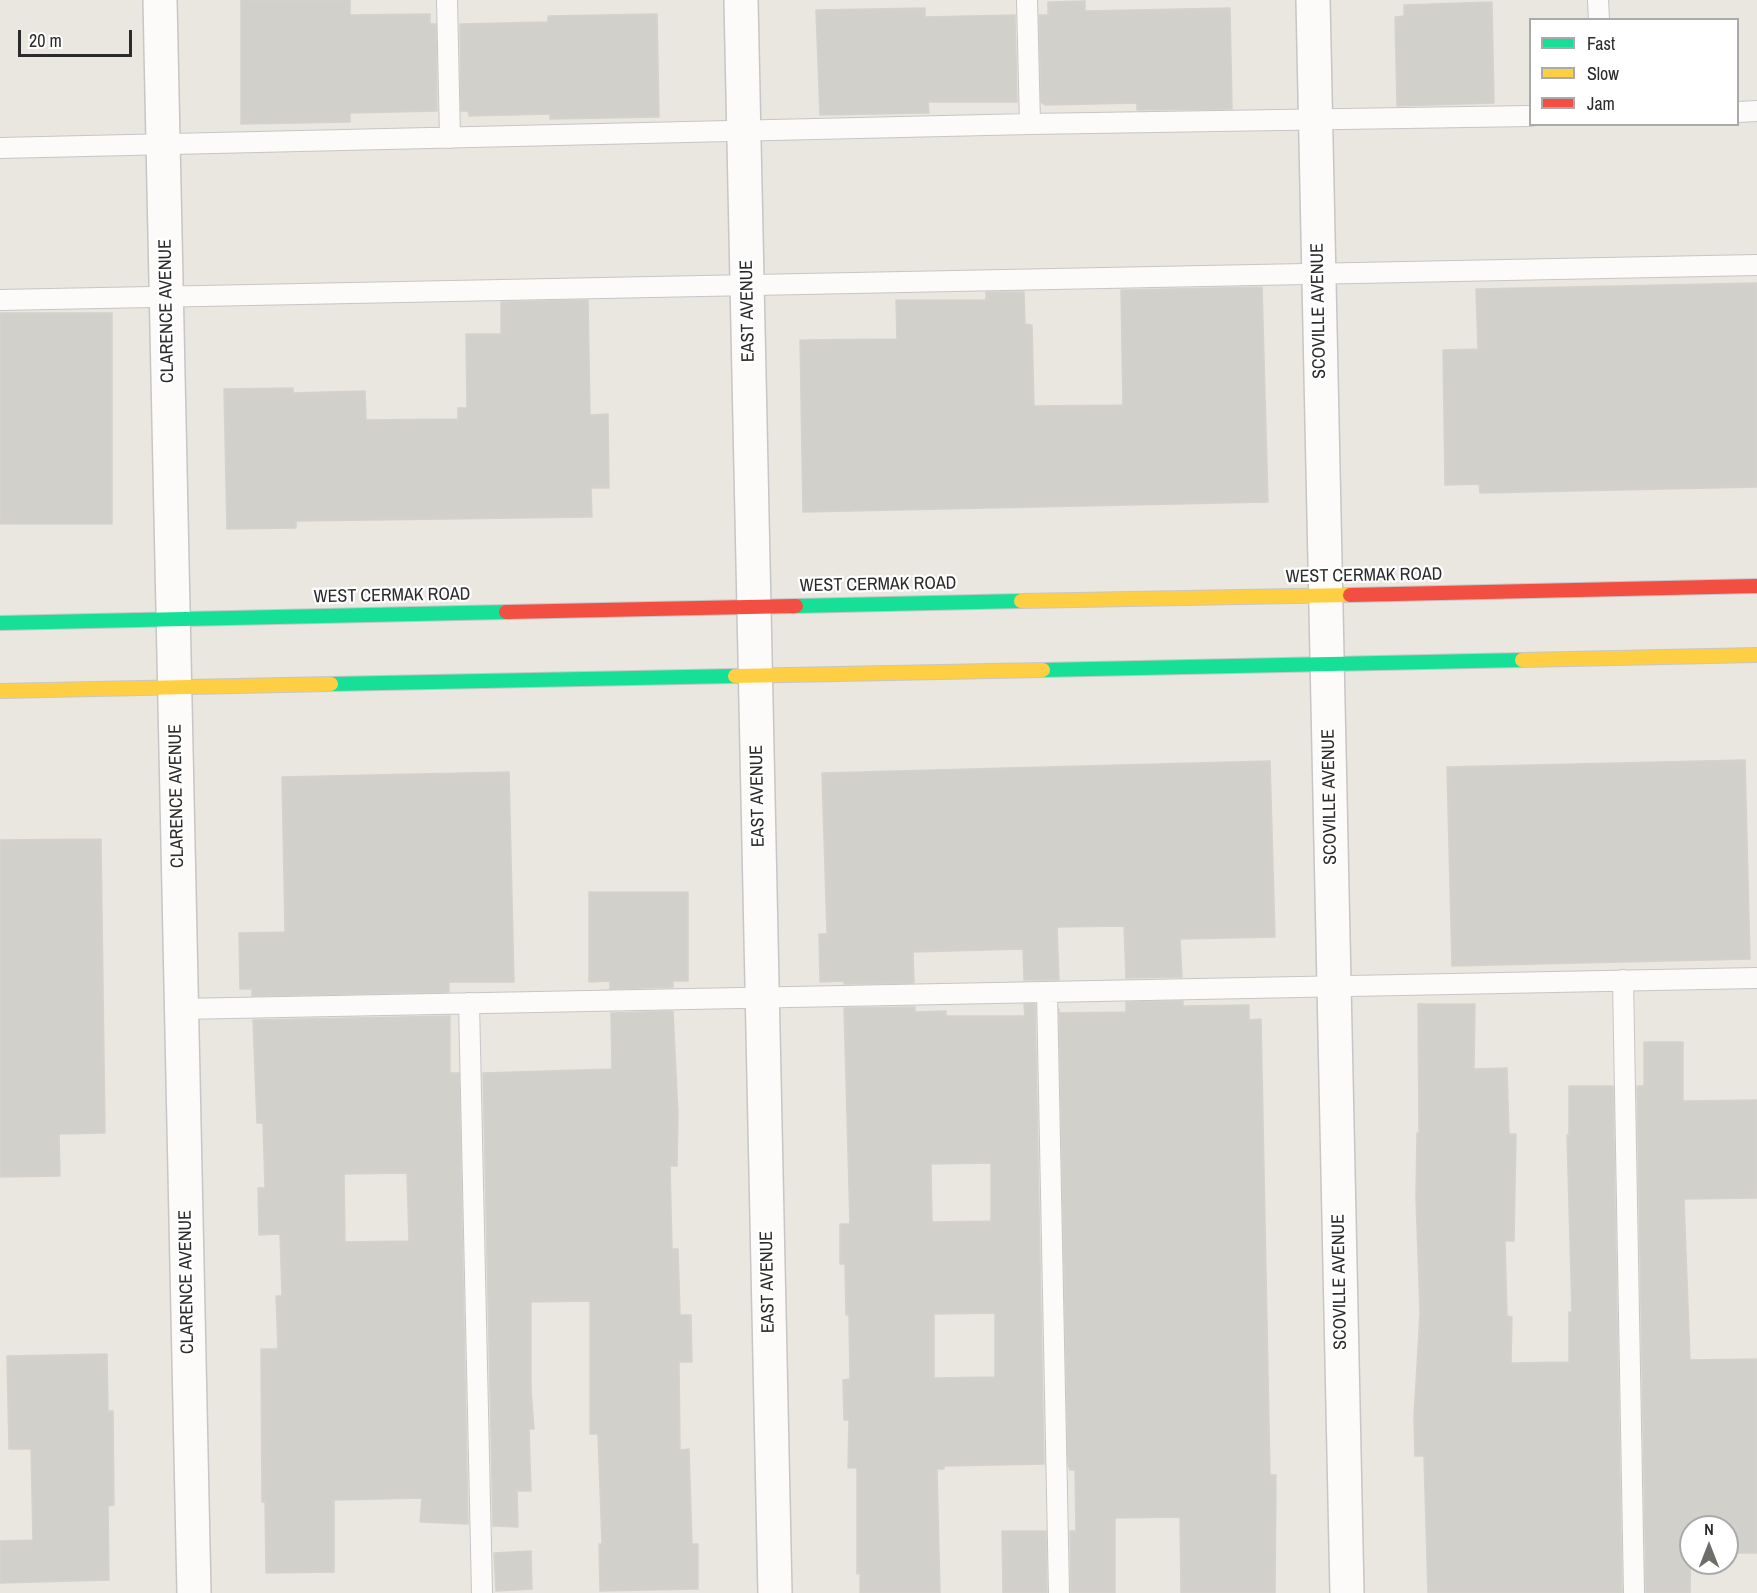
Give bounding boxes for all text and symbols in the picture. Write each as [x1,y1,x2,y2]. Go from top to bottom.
scale bar [21,18,135,56]
legend [1529,18,1739,126]
text: 20 m [29,28,62,53]
text: Fast [1587,31,1615,56]
text: Slow [1587,61,1619,86]
text: Jam [1587,91,1615,116]
street label: CLARENCE AVENUE [155,239,179,383]
street label: SCOVILLE AVENUE [1307,243,1331,379]
street label: EAST AVENUE [736,260,760,362]
street label: WEST CERMAK ROAD [1286,564,1442,588]
street label: WEST CERMAK ROAD [800,573,956,597]
street label: WEST CERMAK ROAD [314,584,470,608]
street label: CLARENCE AVENUE [165,724,189,868]
street label: SCOVILLE AVENUE [1318,729,1342,865]
street label: EAST AVENUE [746,745,770,847]
street label: CLARENCE AVENUE [175,1210,199,1354]
street label: SCOVILLE AVENUE [1328,1214,1352,1350]
street label: EAST AVENUE [756,1231,780,1333]
north arrow [1679,1515,1739,1575]
text: N [1704,1518,1714,1540]

